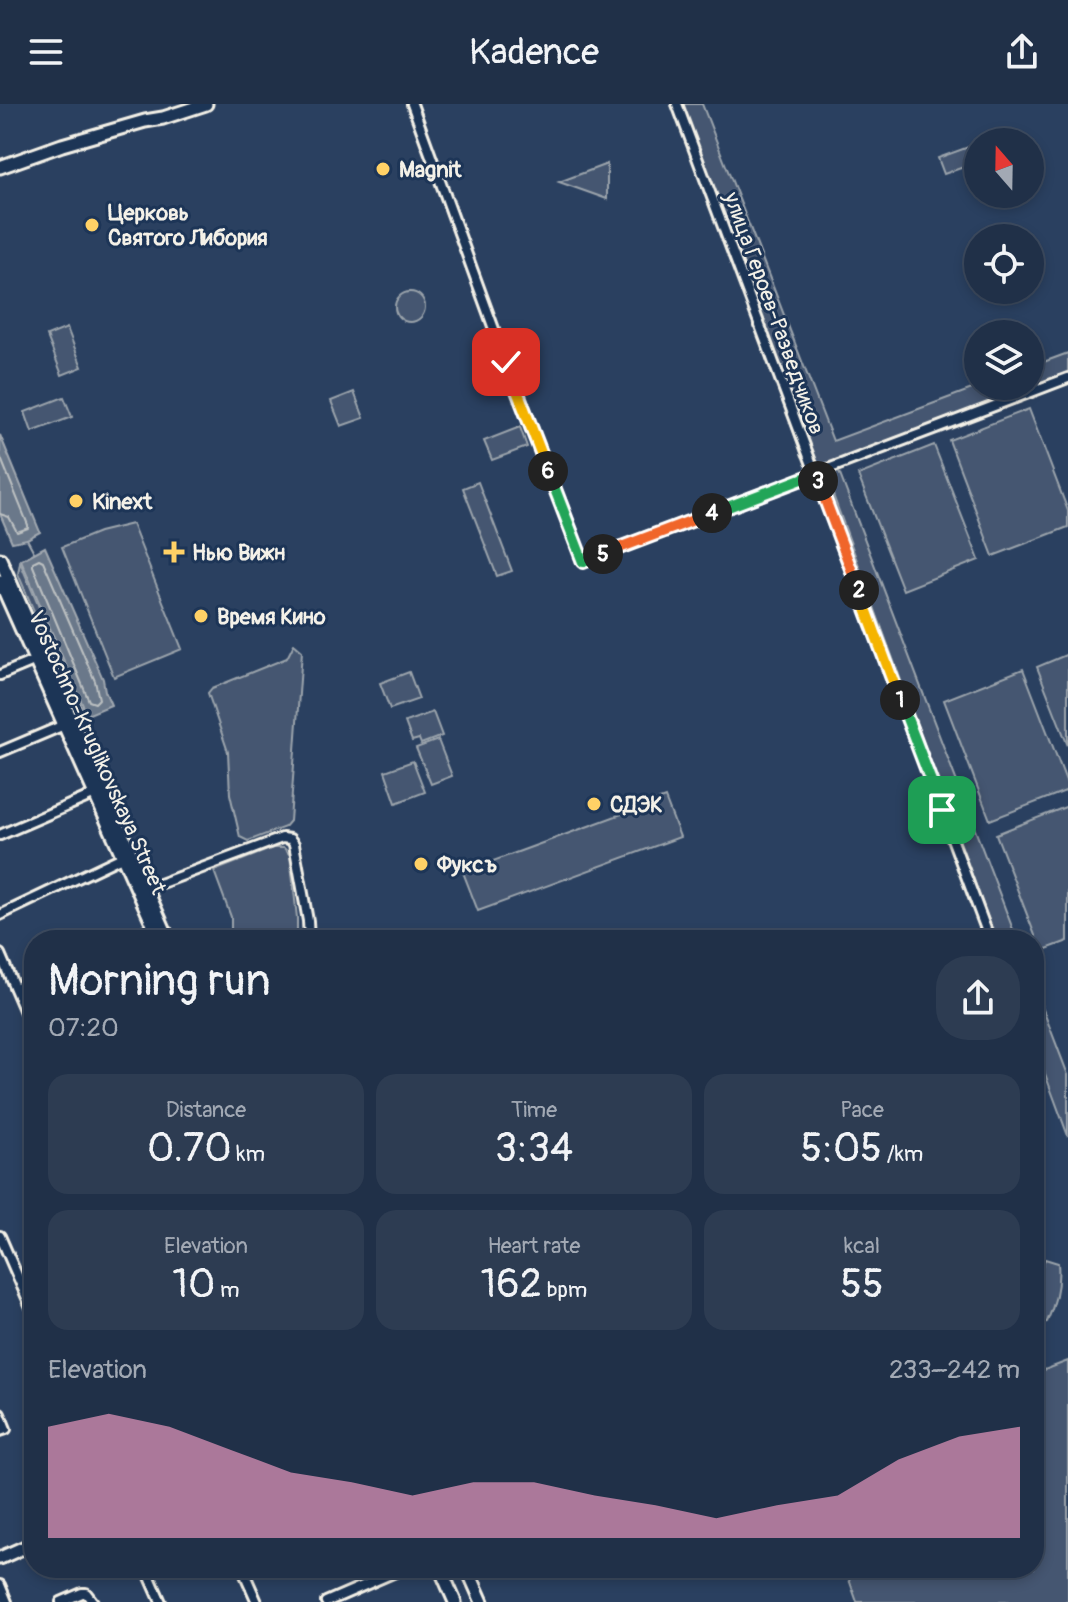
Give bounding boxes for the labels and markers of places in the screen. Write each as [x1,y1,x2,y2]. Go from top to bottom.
place label: Magnit [399,156,463,184]
marker: Magnit [374,160,392,178]
place label: Церковь Святого Либория [108,199,268,252]
marker: Церковь Святого Либория [83,216,101,234]
pin [472,328,540,396]
pin: 6 [528,451,568,491]
pin: 3 [798,461,838,501]
place label: Kinext [92,488,153,516]
marker: Kinext [67,492,85,510]
pin: 4 [692,493,732,533]
pin: 5 [583,534,623,574]
place label: Нью Вижн [192,539,285,567]
marker: Нью Вижн [163,541,185,563]
pin: 2 [839,570,879,610]
place label: Время Кино [217,603,326,631]
marker: Время Кино [192,607,210,625]
pin: 1 [880,680,920,720]
pin [908,776,976,844]
place label: СДЭК [610,791,663,819]
marker: СДЭК [585,795,603,813]
place label: Фуксъ [436,851,497,879]
marker: Фуксъ [412,855,430,873]

